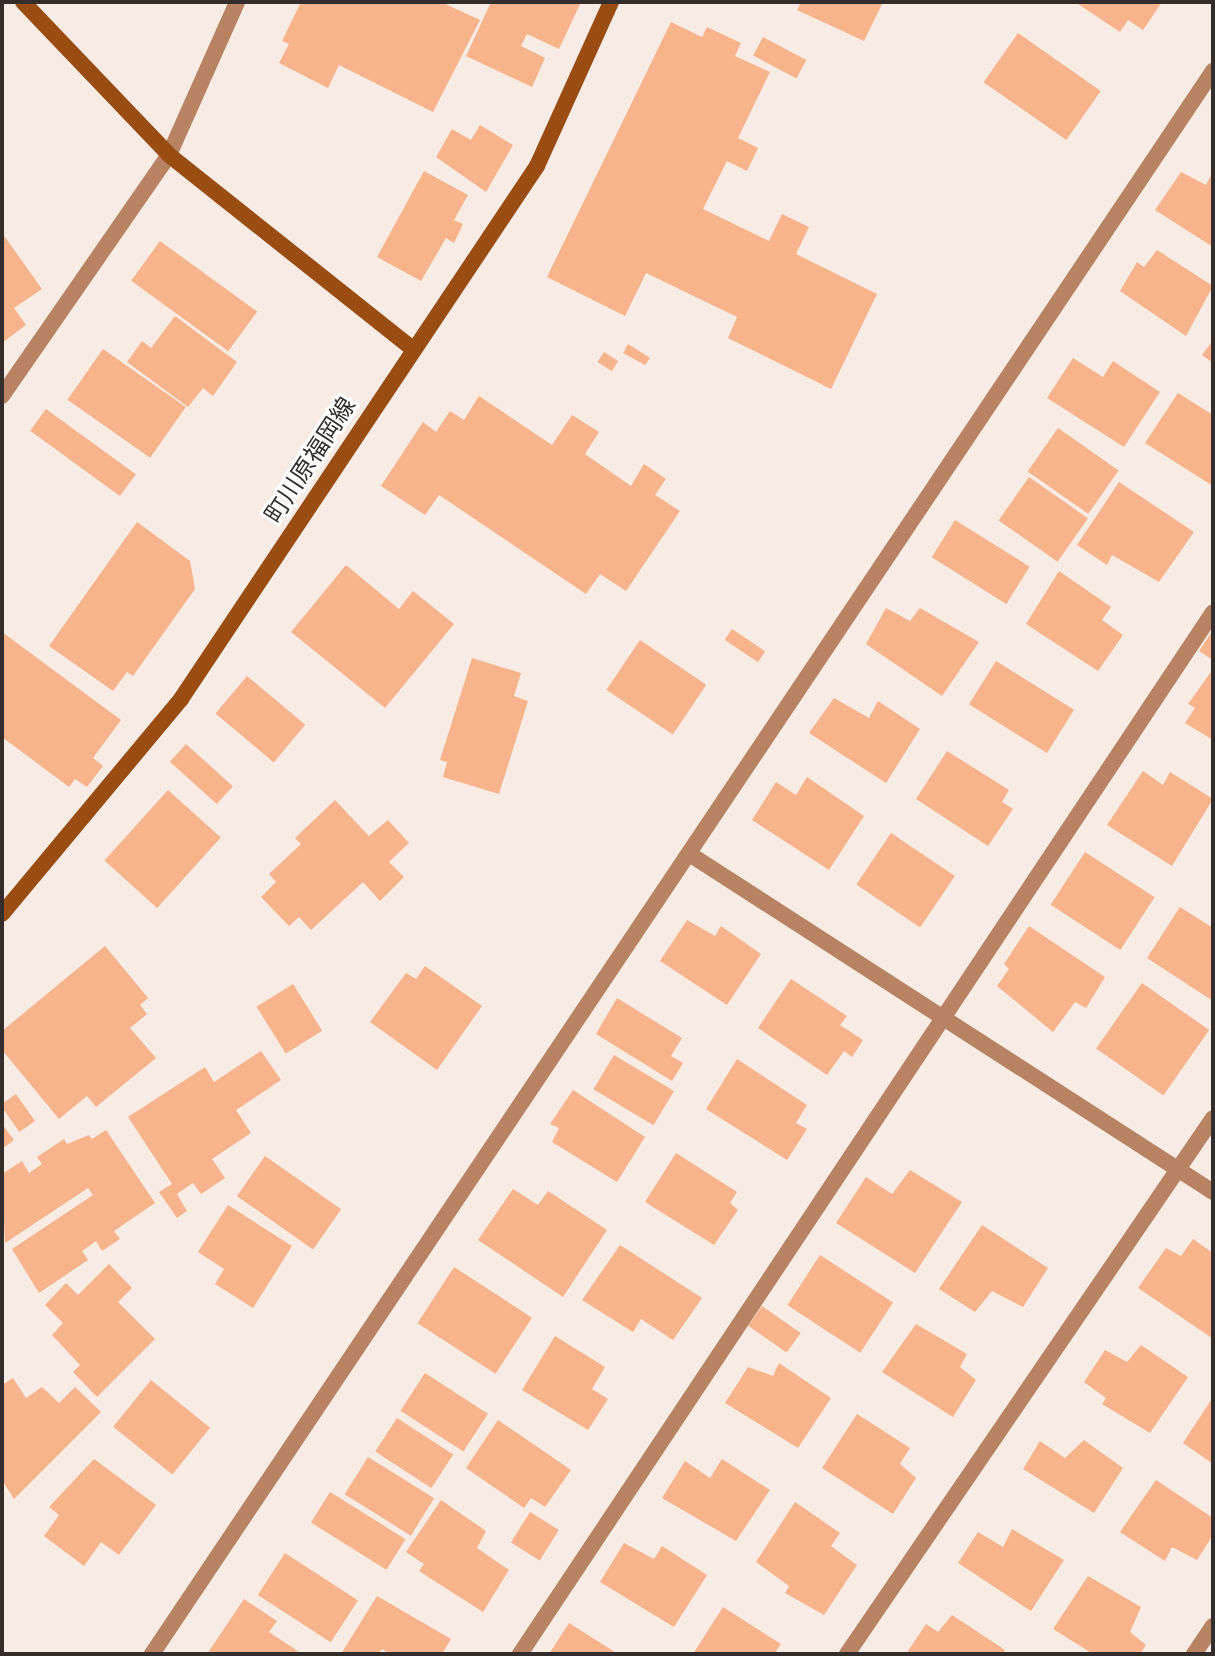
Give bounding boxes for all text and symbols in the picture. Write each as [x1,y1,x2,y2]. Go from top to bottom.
street label: 町川原福岡線 [259,392,361,528]

